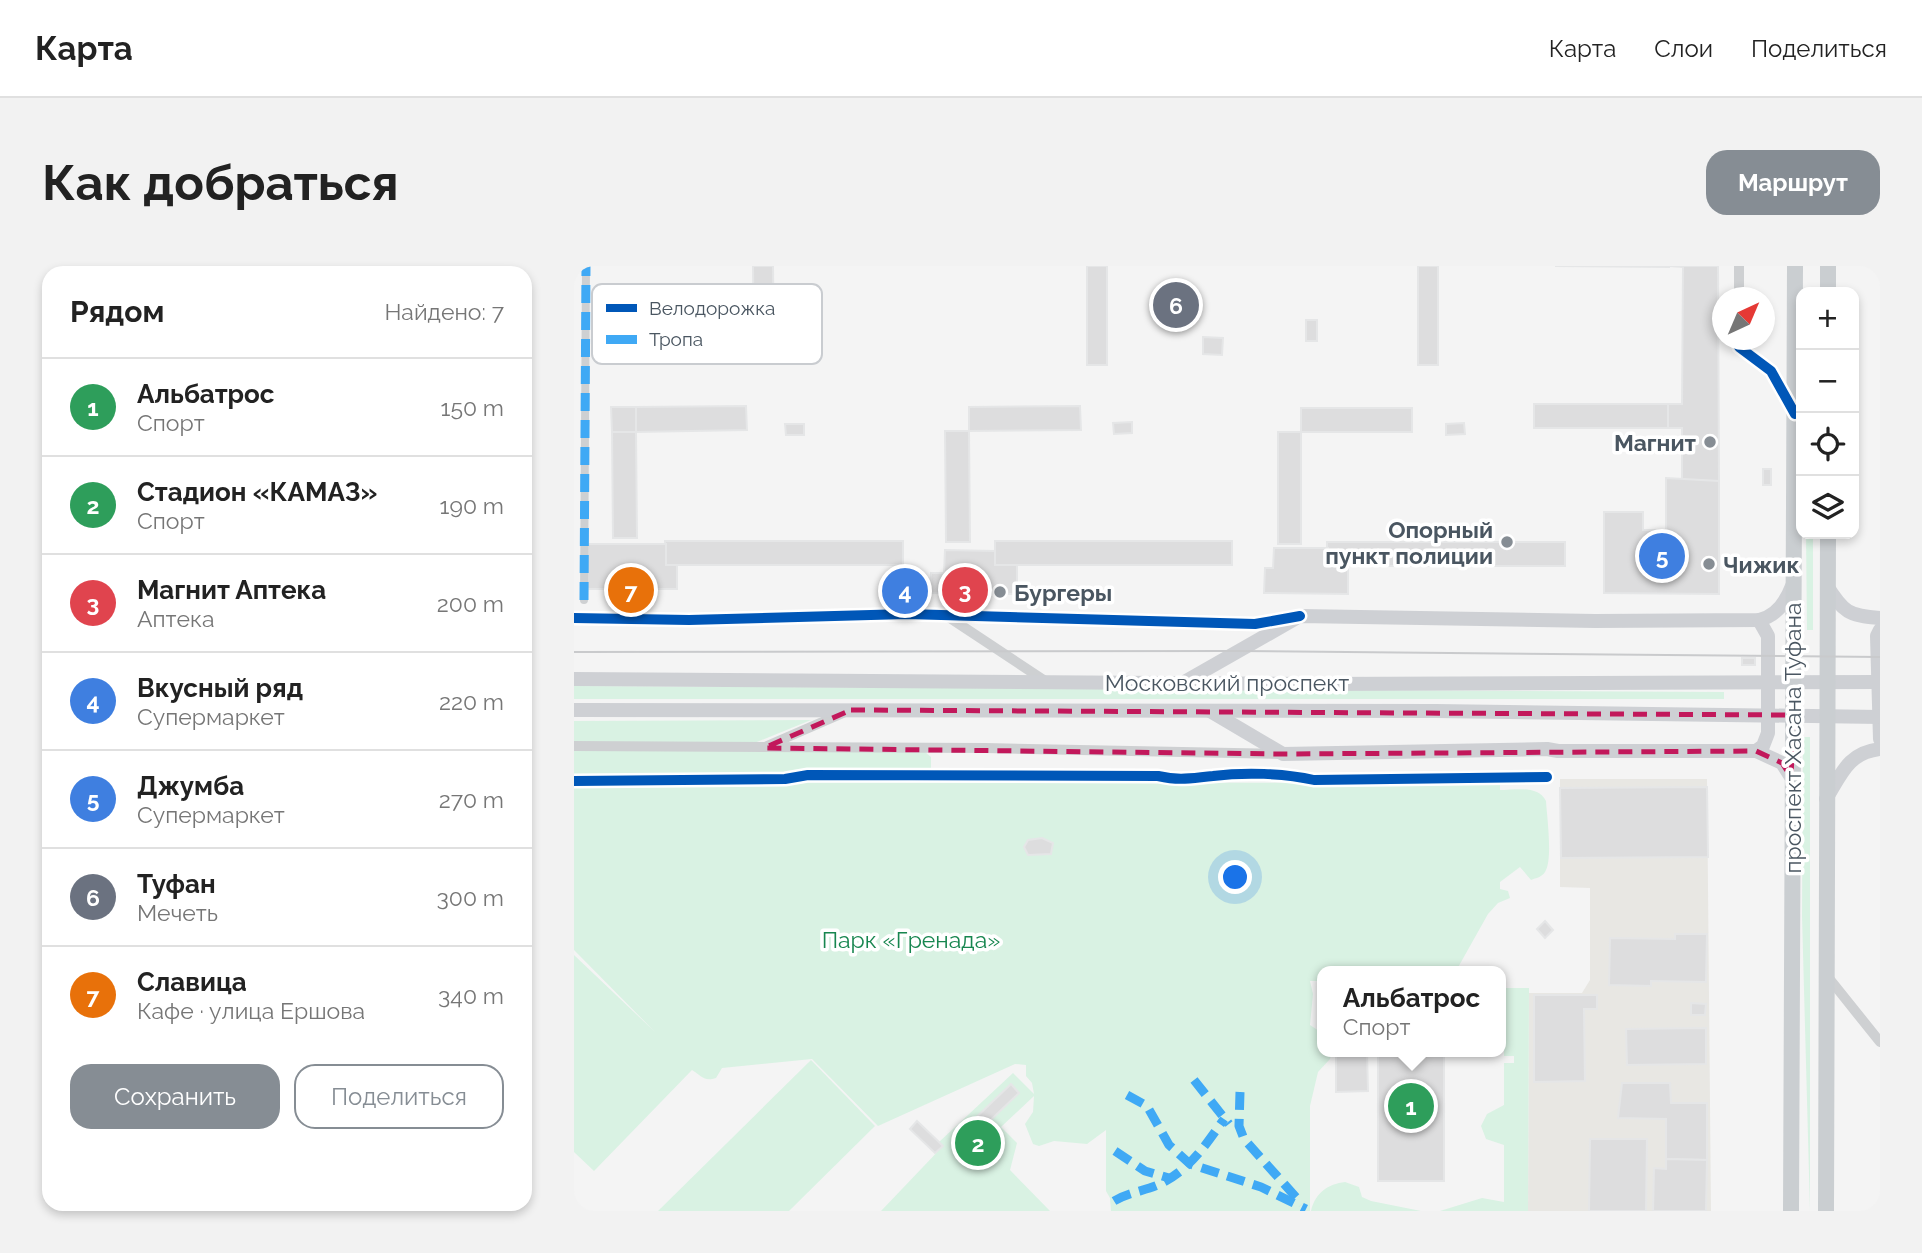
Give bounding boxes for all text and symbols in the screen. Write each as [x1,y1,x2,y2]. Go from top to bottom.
text: Карта [35,29,133,68]
text: Карта [1549,34,1616,63]
text: Слои [1654,34,1713,63]
text: Поделиться [1751,34,1887,63]
button: Маршрут [1706,150,1880,215]
text: Как добраться [42,154,399,211]
pin: 6 [1153,279,1199,331]
legend [592,284,822,364]
north arrow [1712,287,1775,350]
map controls [1796,287,1859,539]
button: + [1796,287,1859,350]
text: Рядом [70,294,164,329]
text: Велодорожка [649,297,775,319]
text: Найдено: 7 [385,298,504,325]
text: Тропа [649,328,703,350]
button: − [1796,350,1859,413]
text: Альбатрос [137,379,274,409]
text: 1 [87,394,99,421]
text: 150 m [441,394,504,421]
text: Спорт [137,409,205,436]
button: locate [1796,413,1859,476]
place label: Магнит [1614,429,1697,456]
marker: Магнит [1702,434,1718,450]
button: layers [1796,476,1859,539]
text: Стадион «КАМАЗ» [137,477,377,507]
text: 2 [87,492,99,519]
text: 190 m [440,492,504,519]
text: Спорт [137,507,205,534]
place label: Опорный пункт полиции [1325,516,1493,569]
pin: 5 [1639,530,1685,582]
marker: Опорный пункт полиции [1499,534,1515,550]
place label: Чижик [1723,551,1800,578]
marker: Чижик [1701,556,1717,572]
pin: 7 [608,564,654,616]
pin: 3 [942,564,988,616]
pin: 4 [882,565,928,617]
text: Магнит Аптека [137,575,326,605]
place label: Бургеры [1014,579,1112,606]
marker: Бургеры [992,584,1008,600]
text: 3 [87,590,99,617]
text: 200 m [437,590,504,617]
street label: проспект Хасана Туфана [1779,603,1806,873]
text: Аптека [137,605,215,632]
street label: Московский проспект [1105,669,1349,696]
text: Вкусный ряд [137,673,303,703]
text: 4 [86,688,100,715]
text: 220 m [439,688,504,715]
text: Супермаркет [137,703,285,730]
text: Джумба [137,771,244,801]
text: 5 [87,786,99,813]
text: 270 m [439,786,504,813]
text: Супермаркет [137,801,285,828]
your location [1218,860,1252,894]
text: Туфан [137,869,216,899]
text: 6 [86,884,100,911]
text: 300 m [437,884,504,911]
text: Мечеть [137,899,218,926]
park label: Парк «Гренада» [822,926,1000,953]
popup [1317,966,1506,1057]
text: Славица [137,967,247,997]
text: 7 [87,982,99,1009]
text: 340 m [438,982,504,1009]
text: Альбатрос [1343,983,1480,1013]
text: Кафе · улица Ершова [137,997,365,1024]
text: Спорт [1343,1013,1410,1040]
button: Сохранить [70,1064,280,1129]
button: Поделиться [294,1064,504,1129]
pin: 1 [1388,1080,1434,1132]
pin: 2 [955,1117,1001,1169]

